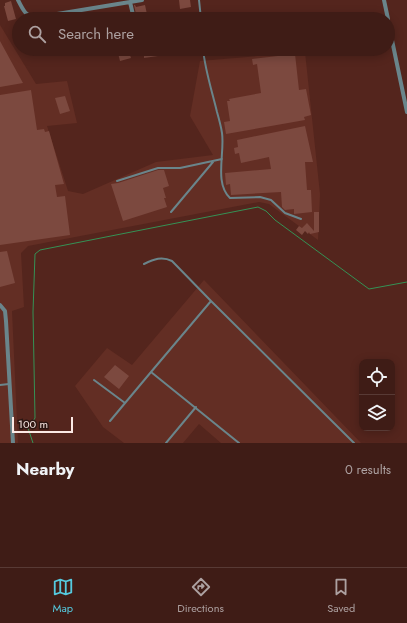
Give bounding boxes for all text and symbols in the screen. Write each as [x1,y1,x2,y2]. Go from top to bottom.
search box [12,12,395,56]
icon: search [26,23,48,45]
text: Search here [58,23,134,45]
map controls [359,359,395,431]
button: locate [359,359,395,395]
button: layers [359,395,395,431]
scale bar [12,415,73,434]
text: 100 m [18,416,48,432]
text: Nearby [16,457,74,481]
text: 0 results [345,460,391,479]
tab: Map [52,576,74,616]
tab: Directions [177,576,224,616]
tab: Saved [327,576,355,616]

